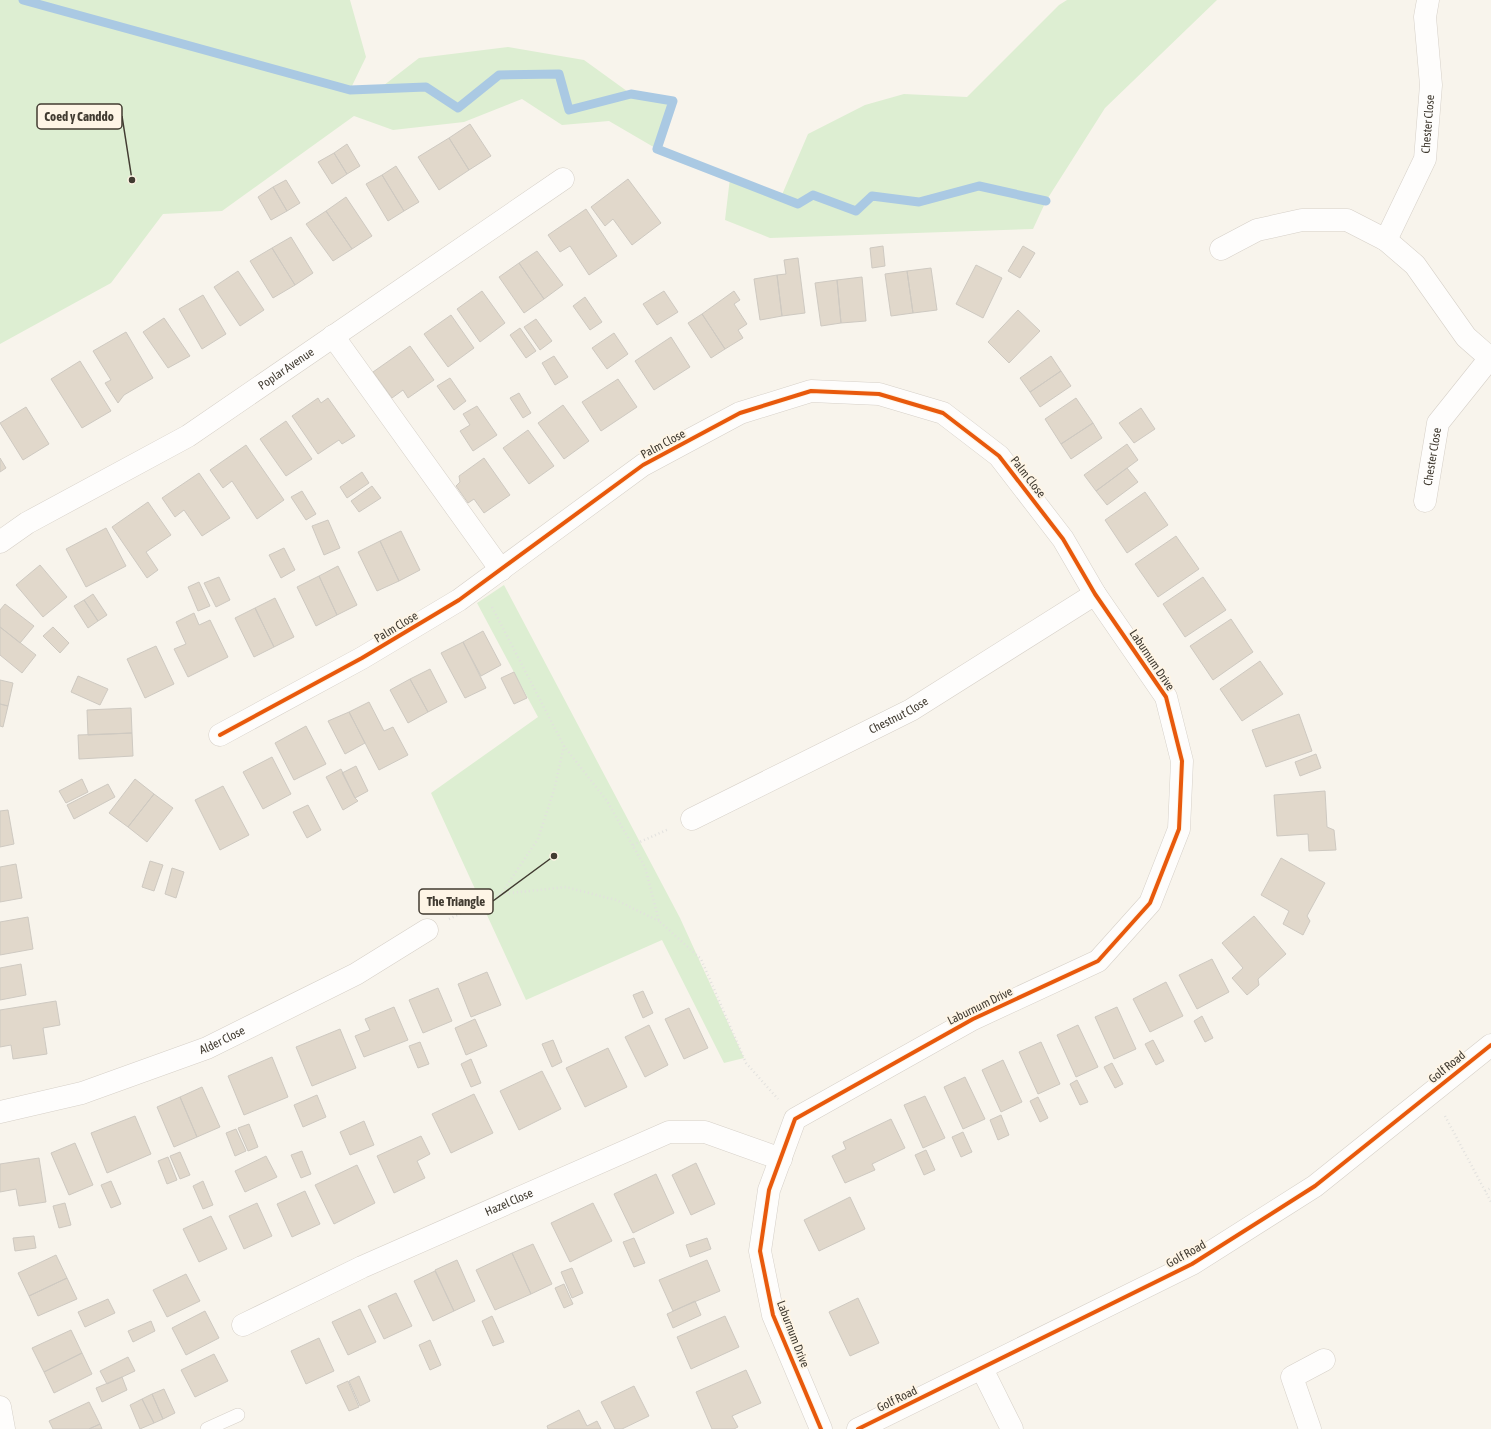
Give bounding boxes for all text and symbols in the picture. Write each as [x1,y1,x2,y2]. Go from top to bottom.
street label: Chester Close [1418,94,1437,154]
callout: Coed y Canddo [37,104,122,129]
text: Coed y Canddo [44,109,114,124]
street label: Poplar Avenue [256,345,317,393]
street label: Palm Close [638,426,688,462]
street label: Chester Close [1421,426,1444,487]
street label: Palm Close [1008,454,1048,500]
street label: Palm Close [372,609,420,645]
street label: Laburnum Drive [1126,627,1178,693]
street label: Chestnut Close [867,694,931,737]
callout: The Triangle [419,889,493,914]
text: The Triangle [427,894,485,909]
street label: Laburnum Drive [945,984,1015,1028]
street label: Alder Close [197,1023,247,1057]
street label: Golf Road [1426,1048,1468,1086]
street label: Hazel Close [483,1186,535,1219]
street label: Golf Road [1164,1237,1208,1271]
street label: Laburnum Drive [774,1299,812,1369]
street label: Golf Road [875,1383,919,1415]

